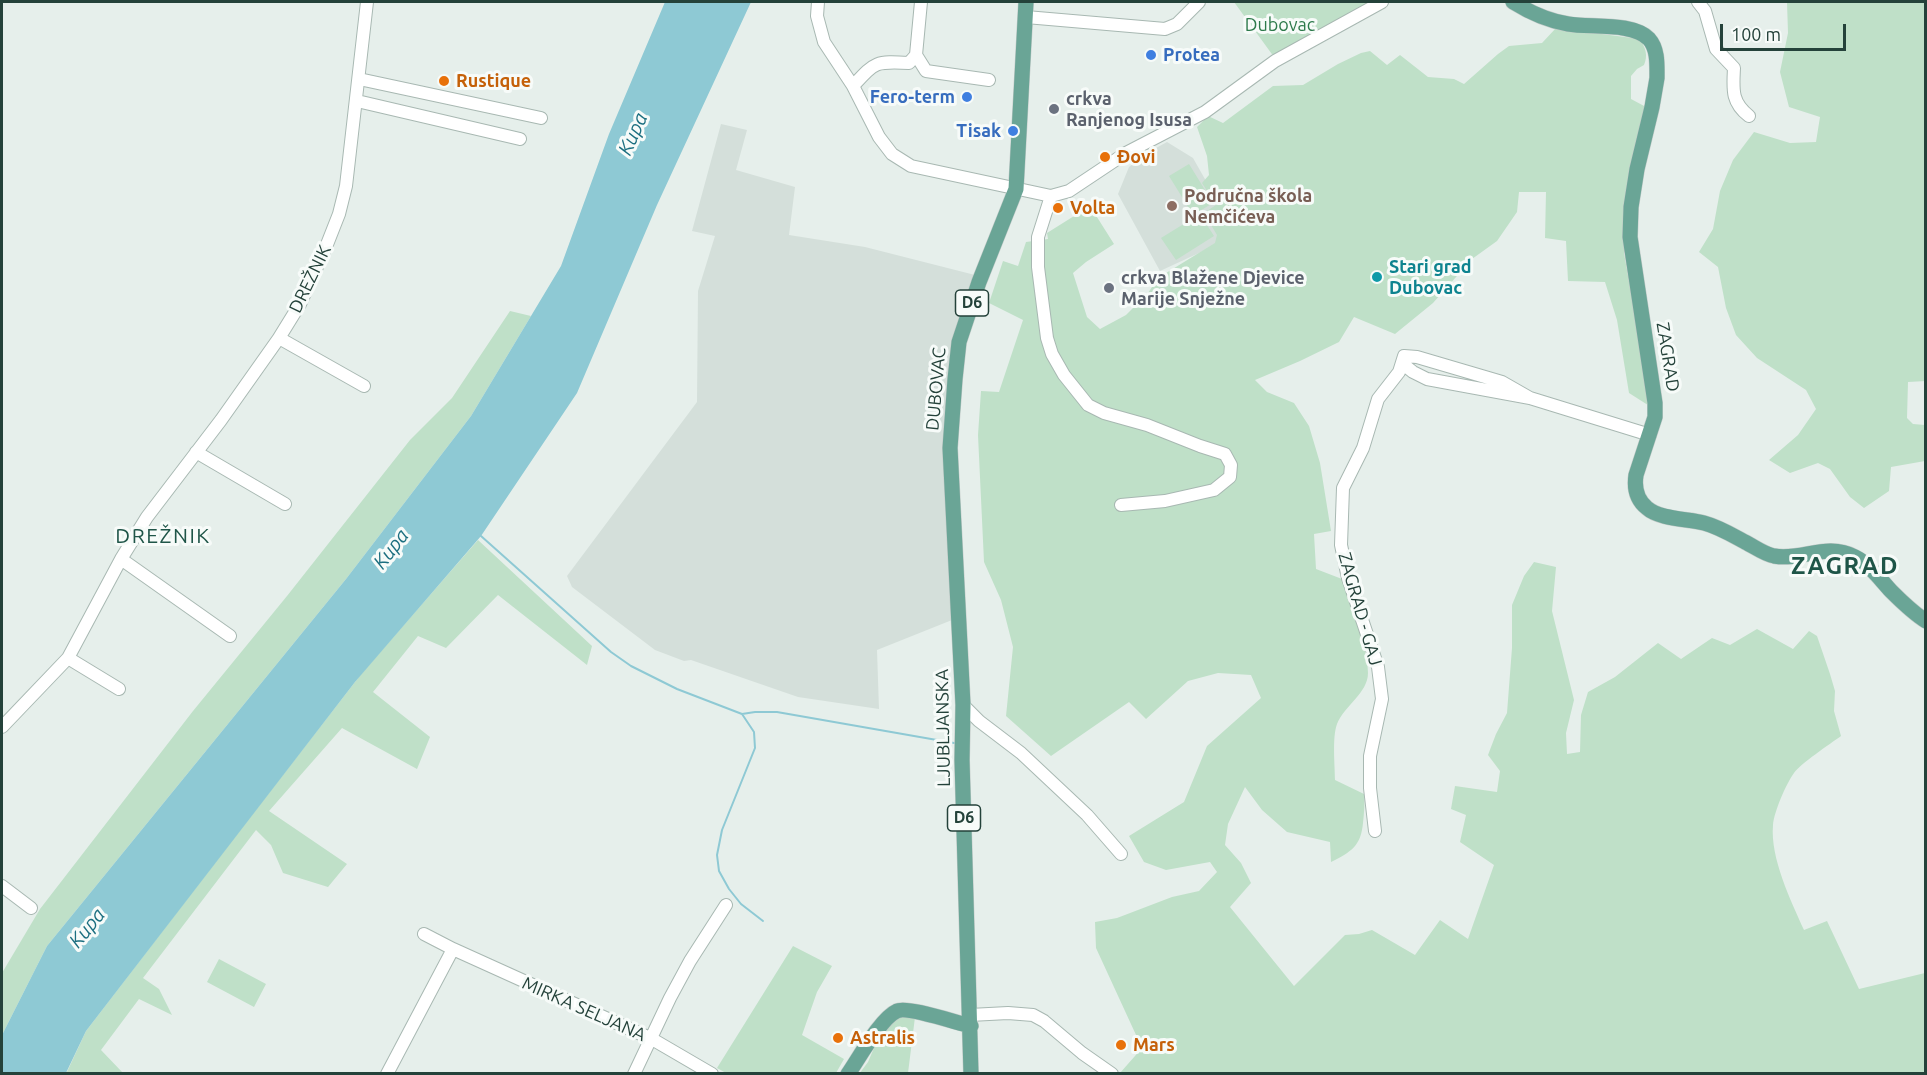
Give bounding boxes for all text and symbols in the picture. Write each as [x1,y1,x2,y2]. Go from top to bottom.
scale bar [1723,12,1849,50]
park label: Dubovac [1245,14,1315,36]
text: 100 m [1731,24,1781,44]
place label: Protea [1163,44,1220,66]
marker: Protea [1144,48,1158,62]
place label: Rustique [456,70,531,92]
marker: Rustique [437,74,451,88]
place label: Fero-term [870,86,955,108]
place label: crkva Ranjenog Isusa [1066,88,1192,130]
marker: Fero-term [960,90,974,104]
marker: crkva Ranjenog Isusa [1047,102,1061,116]
water label: Kupa [613,109,653,159]
place label: Tisak [956,120,1001,142]
marker: Tisak [1006,124,1020,138]
place label: Đovi [1117,146,1156,168]
marker: Đovi [1098,150,1112,164]
place label: Područna škola Nemčićeva [1184,185,1312,228]
place label: Volta [1070,197,1115,219]
marker: Područna škola Nemčićeva [1165,199,1179,213]
marker: Volta [1051,201,1065,215]
street label: DREŽNIK [284,242,336,316]
place label: Stari grad Dubovac [1389,256,1472,298]
place label: crkva Blažene Djevice Marije Snježne [1121,267,1305,310]
marker: Stari grad Dubovac [1370,270,1384,284]
marker: crkva Blažene Djevice Marije Snježne [1102,281,1116,295]
road number: D6 [956,290,988,316]
street label: ZAGRAD [1652,321,1684,393]
street label: DUBOVAC [922,347,950,431]
district label: DREŽNIK [115,523,211,549]
water label: Kupa [368,524,414,574]
street label: ZAGRAD - GAJ [1334,550,1386,668]
district label: ZAGRAD [1791,552,1899,580]
street label: LJUBLJANSKA [931,669,955,787]
road number: D6 [948,805,980,831]
water label: Kupa [64,903,110,953]
street label: MIRKA SELJANA [519,972,649,1046]
place label: Astralis [850,1027,915,1049]
marker: Astralis [831,1031,845,1045]
place label: Mars [1133,1034,1175,1056]
marker: Mars [1114,1038,1128,1052]

